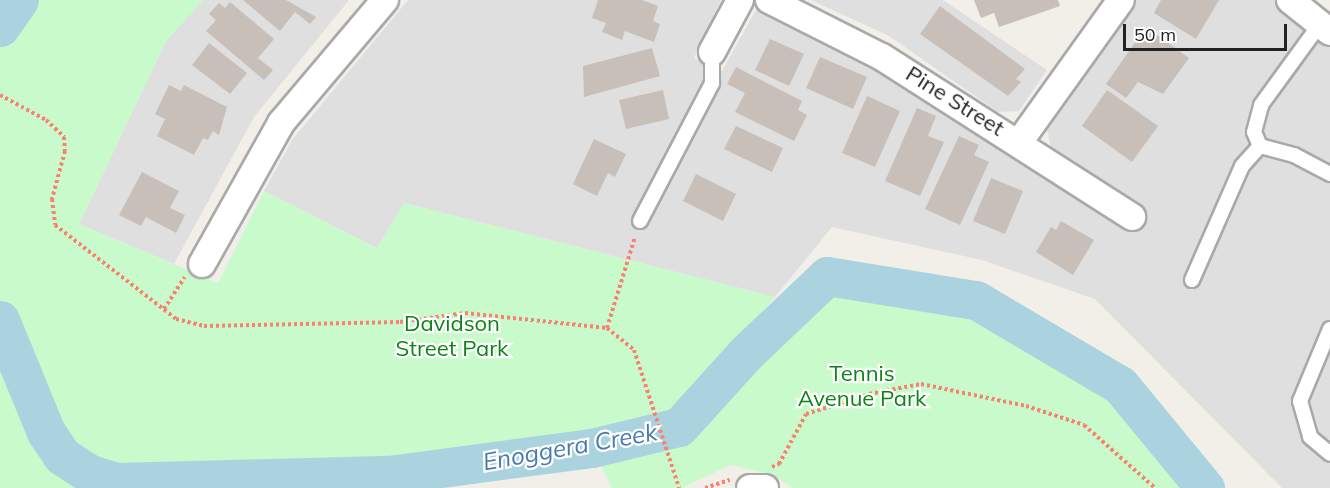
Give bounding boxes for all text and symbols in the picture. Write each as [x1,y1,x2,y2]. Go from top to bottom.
scale bar [1126,12,1290,50]
text: 50 m [1134,23,1176,46]
street label: Pine Street [901,60,1009,142]
park label: Davidson Street Park [396,310,508,362]
park label: Tennis Avenue Park [798,360,926,412]
water label: Enoggera Creek [481,417,659,477]

